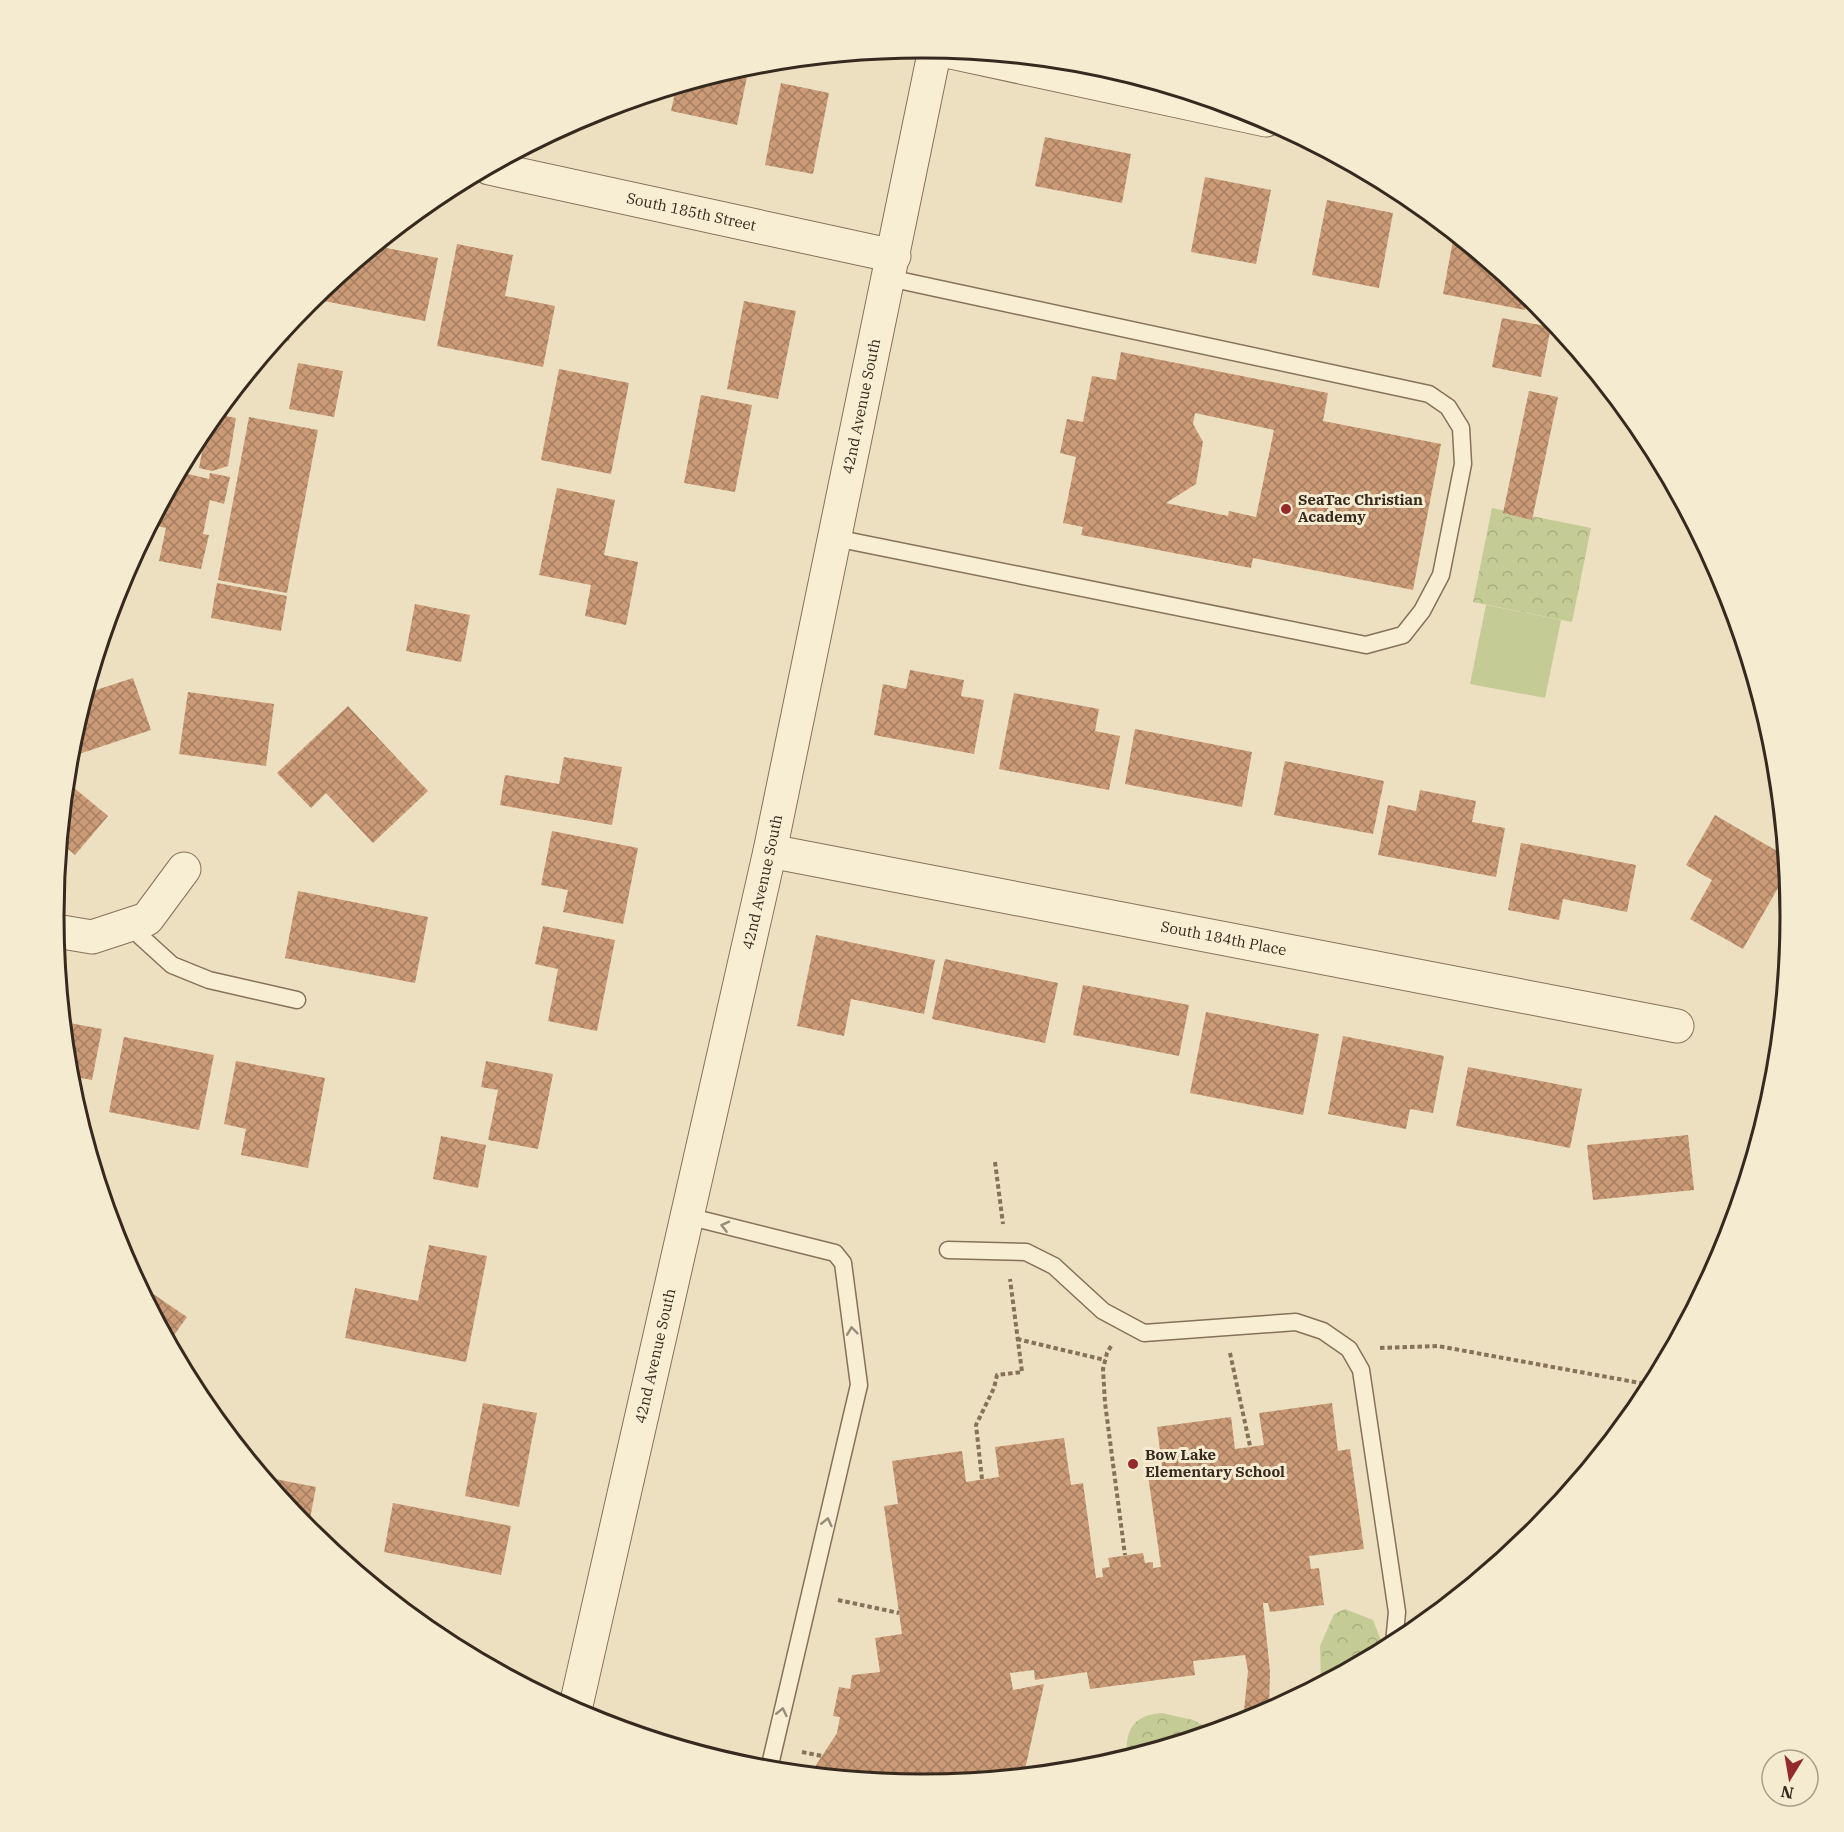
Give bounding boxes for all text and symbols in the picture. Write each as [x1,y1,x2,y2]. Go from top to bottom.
street label: South 185th Street [625,188,758,235]
street label: 42nd Avenue South [838,337,884,475]
place label: SeaTac Christian Academy [1298,490,1423,526]
marker: SeaTac Christian Academy [1279,502,1293,516]
street label: 42nd Avenue South [738,813,786,951]
street label: South 184th Place [1159,917,1288,959]
one-way arrow [720,1220,730,1233]
street label: 42nd Avenue South [630,1287,679,1425]
one-way arrow [847,1327,859,1336]
place label: Bow Lake Elementary School [1145,1445,1285,1481]
marker: Bow Lake Elementary School [1126,1457,1140,1471]
one-way arrow [820,1517,833,1527]
one-way arrow [775,1707,788,1717]
north arrow [1760,1748,1820,1808]
text: N [1779,1782,1795,1804]

